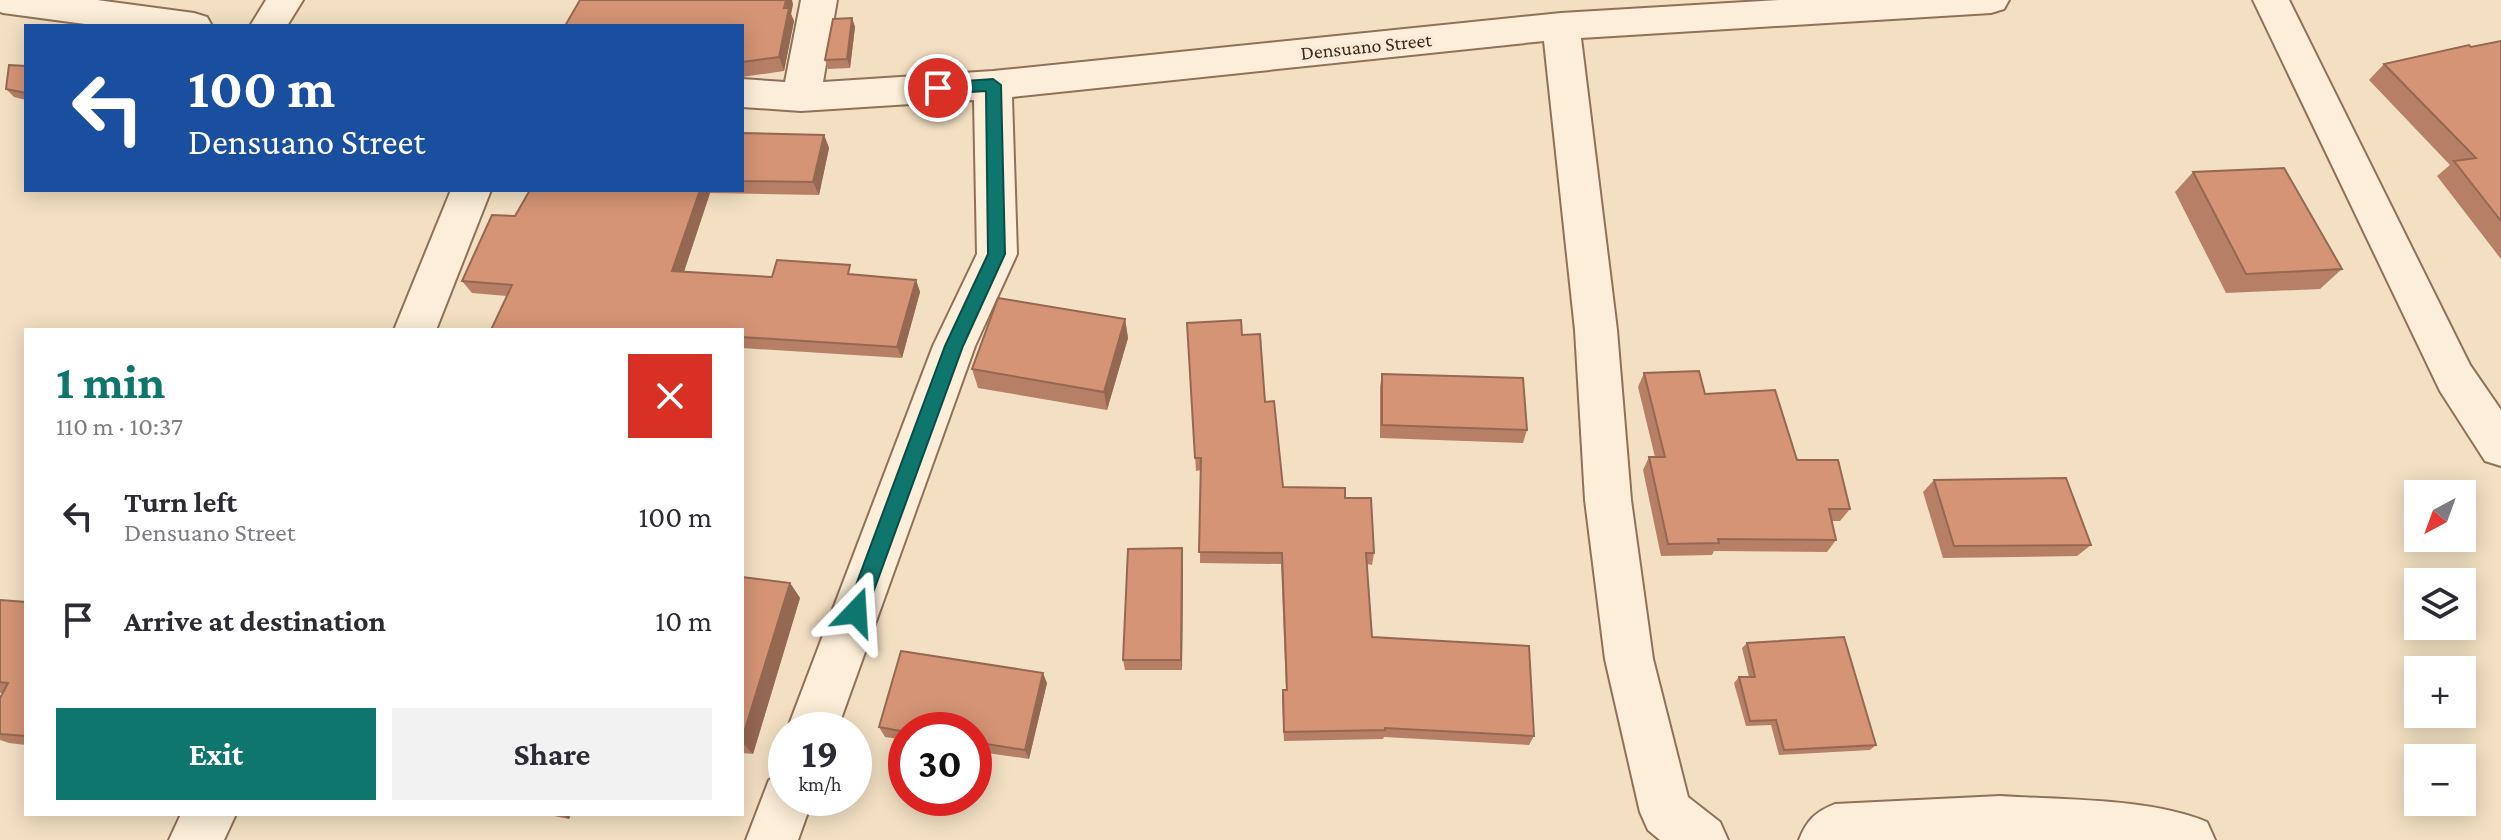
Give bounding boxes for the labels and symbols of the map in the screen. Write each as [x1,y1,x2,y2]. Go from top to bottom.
street label: Densuano Street [1299,28,1433,64]
pin [904,54,972,122]
north arrow [2404,480,2476,552]
position arrow [814,570,898,654]
speed limit sign: 30 [888,712,992,816]

